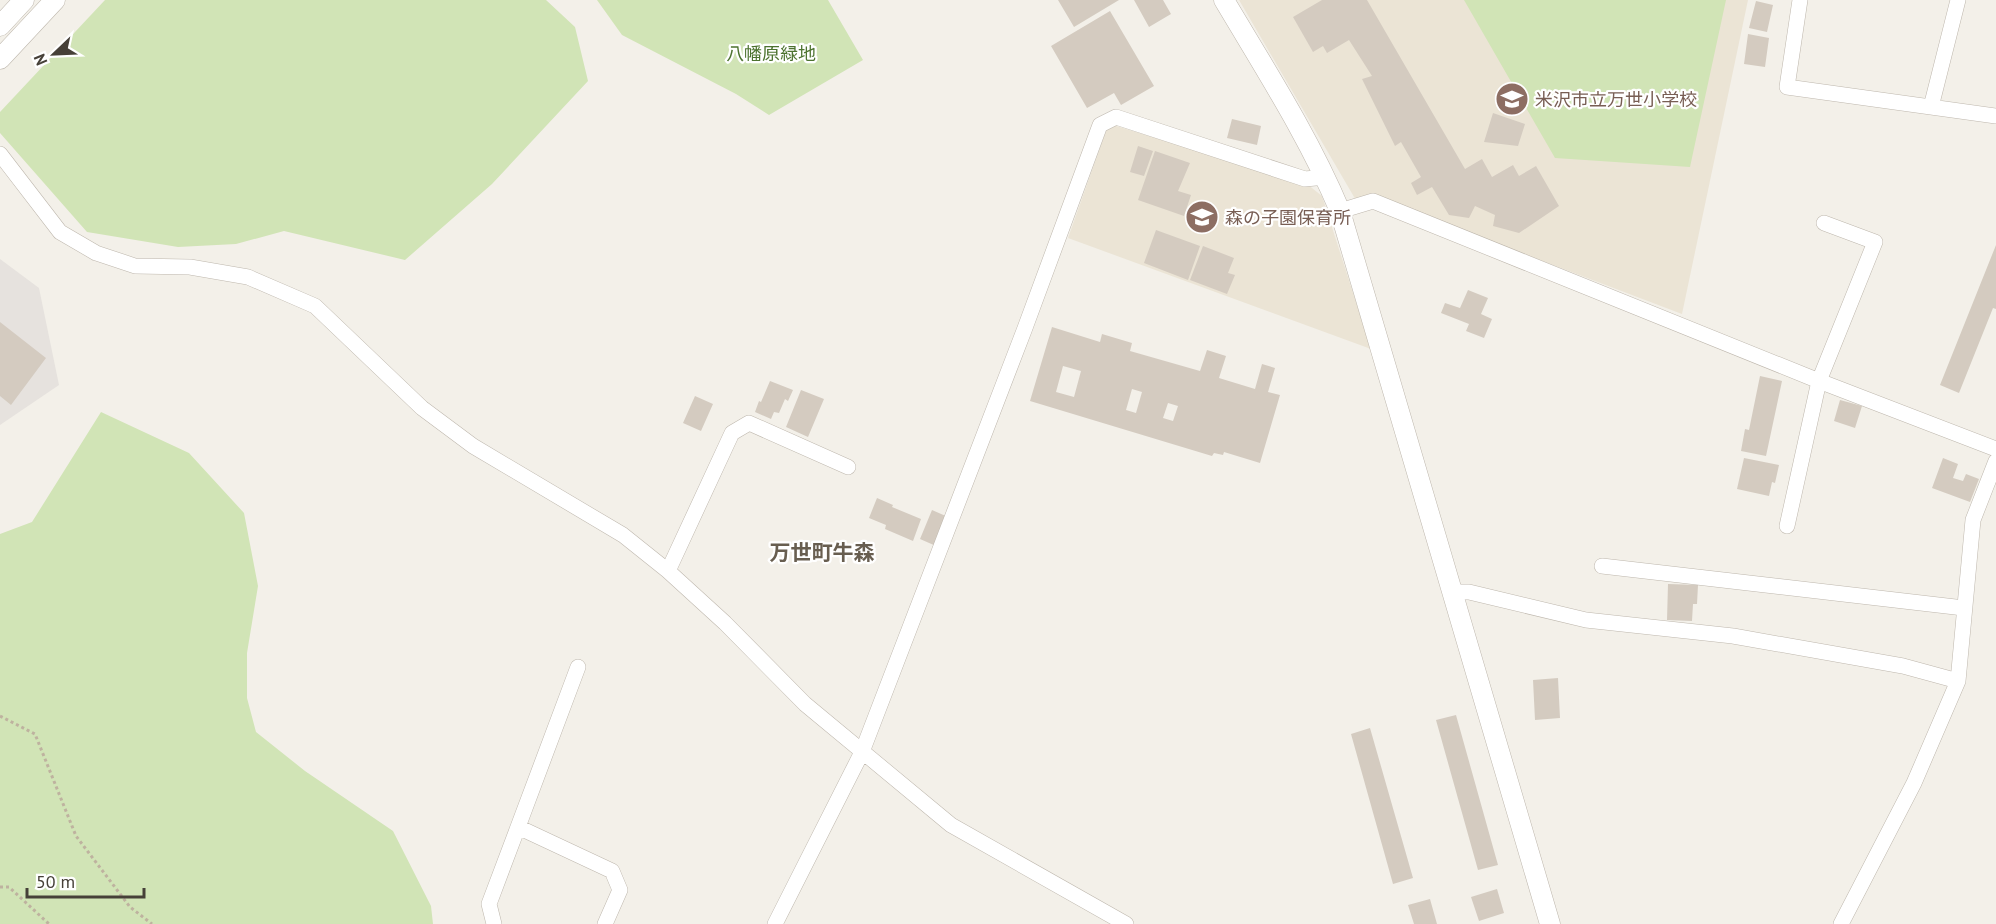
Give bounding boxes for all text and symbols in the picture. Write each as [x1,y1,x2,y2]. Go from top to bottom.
north arrow [24,24,84,84]
park label: 八幡原緑地 [726,42,816,65]
text: N [29,51,51,69]
school or university icon: 米沢市立万世小学校 [1494,81,1530,117]
place label: 米沢市立万世小学校 [1535,88,1697,111]
school or university icon: 森の子園保育所 [1184,199,1220,235]
place label: 森の子園保育所 [1225,206,1351,229]
district label: 万世町牛森 [770,539,875,566]
scale bar [27,861,144,899]
text: 50 m [36,870,75,893]

